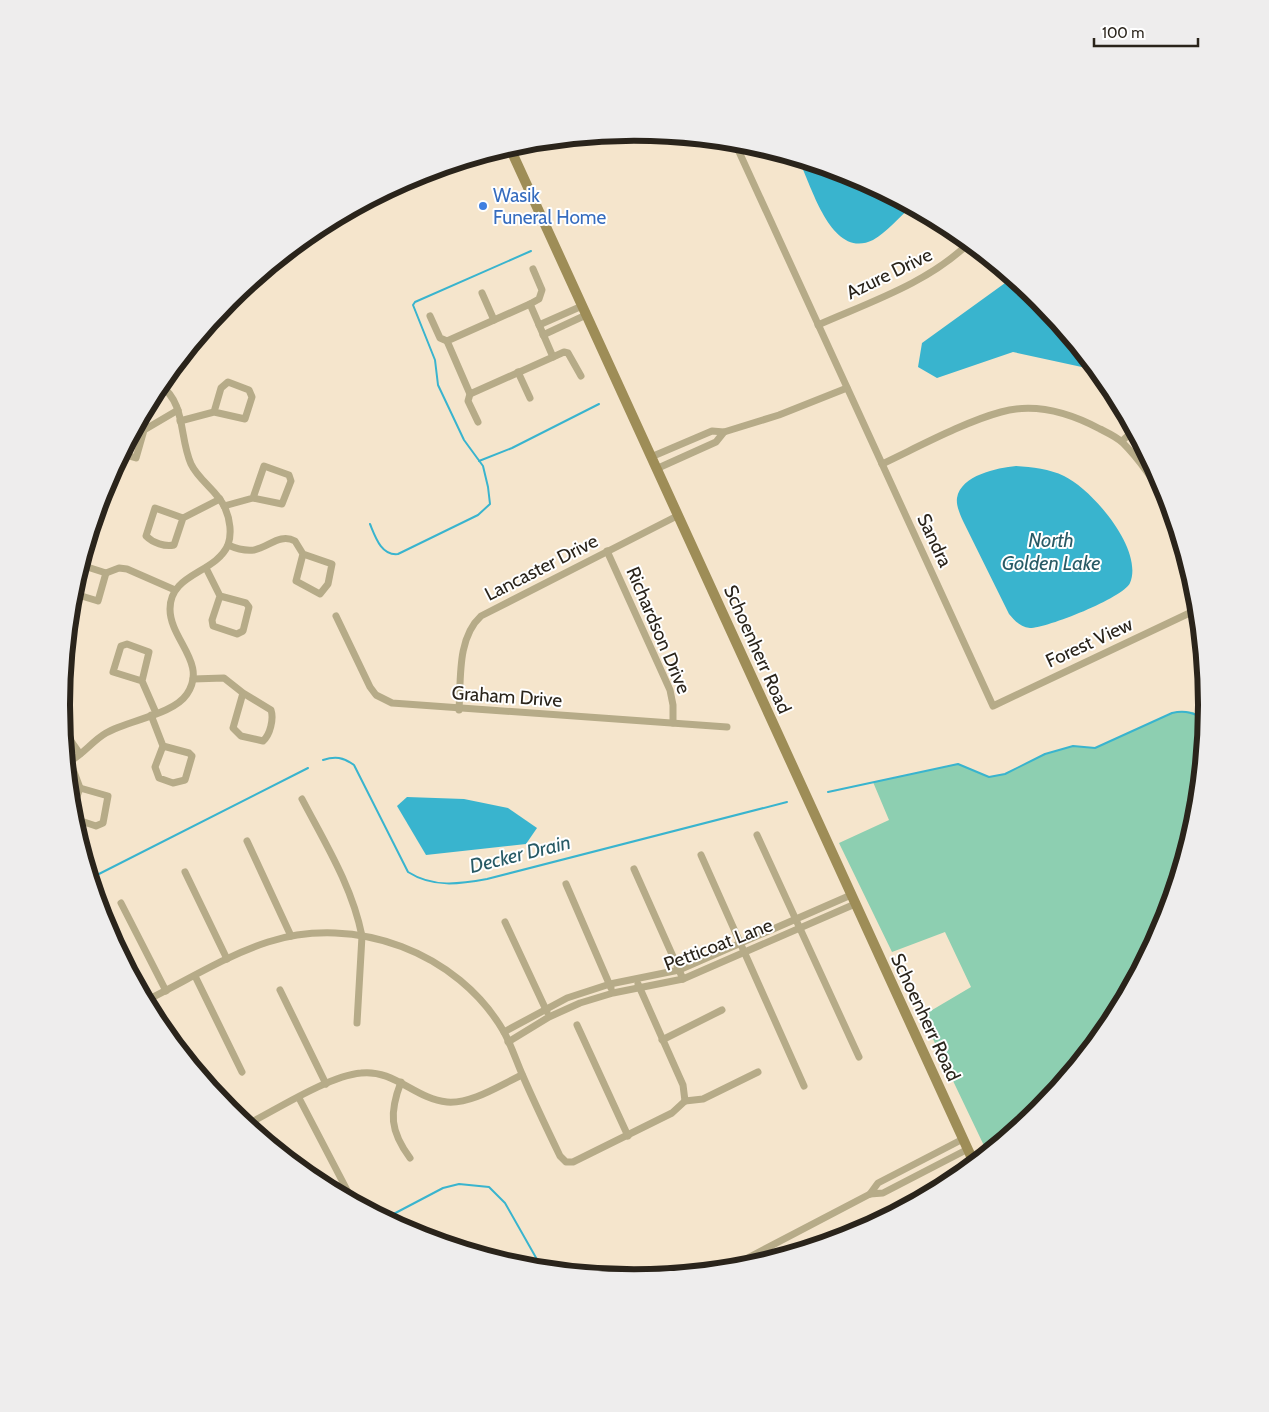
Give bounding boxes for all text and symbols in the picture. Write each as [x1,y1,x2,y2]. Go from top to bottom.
scale bar [1094,15,1198,47]
text: 100 m [1102,24,1144,42]
place label: Wasik Funeral Home [493,184,607,229]
marker: Wasik Funeral Home [477,200,489,212]
street label: Azure Drive [842,243,936,304]
street label: Sandra [912,510,957,571]
water label: North Golden Lake [1002,528,1100,575]
street label: Lancaster Drive [481,529,602,606]
street label: Richardson Drive [621,563,696,697]
street label: Schoenherr Road [719,581,796,717]
street label: Forest View [1042,612,1137,673]
street label: Graham Drive [451,681,563,712]
water label: Decker Drain [467,830,573,878]
street label: Petticoat Lane [661,913,776,976]
street label: Schoenherr Road [886,950,965,1085]

